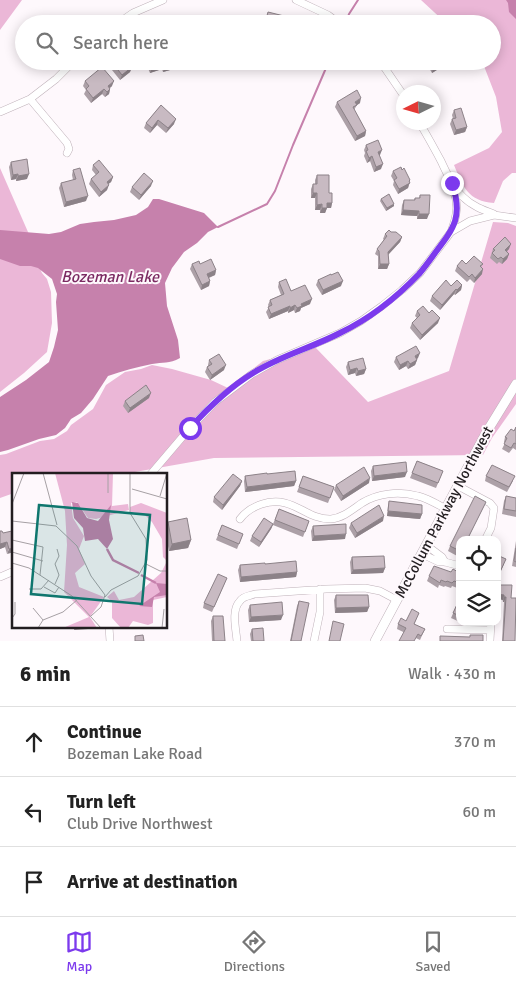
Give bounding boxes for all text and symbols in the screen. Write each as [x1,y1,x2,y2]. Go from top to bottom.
search box [15,15,501,70]
icon: search [33,29,61,57]
text: Search here [73,31,169,55]
north arrow [396,85,441,130]
route end [441,172,464,195]
water label: Bozeman Lake [61,267,160,287]
route start [179,417,202,440]
street label: McCollum Parkway Northwest [391,423,497,601]
inset map [12,473,168,628]
map controls [456,536,501,626]
button: locate [456,536,501,581]
button: layers [456,581,501,626]
text: 6 min [20,661,71,687]
text: Walk · 430 m [408,664,496,684]
text: Continue [67,720,142,744]
icon: ahead [20,728,48,756]
text: 370 m [454,732,496,752]
text: Bozeman Lake Road [67,744,203,764]
text: Turn left [67,790,136,814]
icon: left [20,798,48,826]
text: 60 m [462,802,496,822]
text: Club Drive Northwest [67,814,213,834]
icon: arrive [20,868,48,896]
text: Arrive at destination [67,870,238,894]
tab: Map [65,928,93,975]
tab: Directions [224,928,285,975]
tab: Saved [415,928,451,975]

